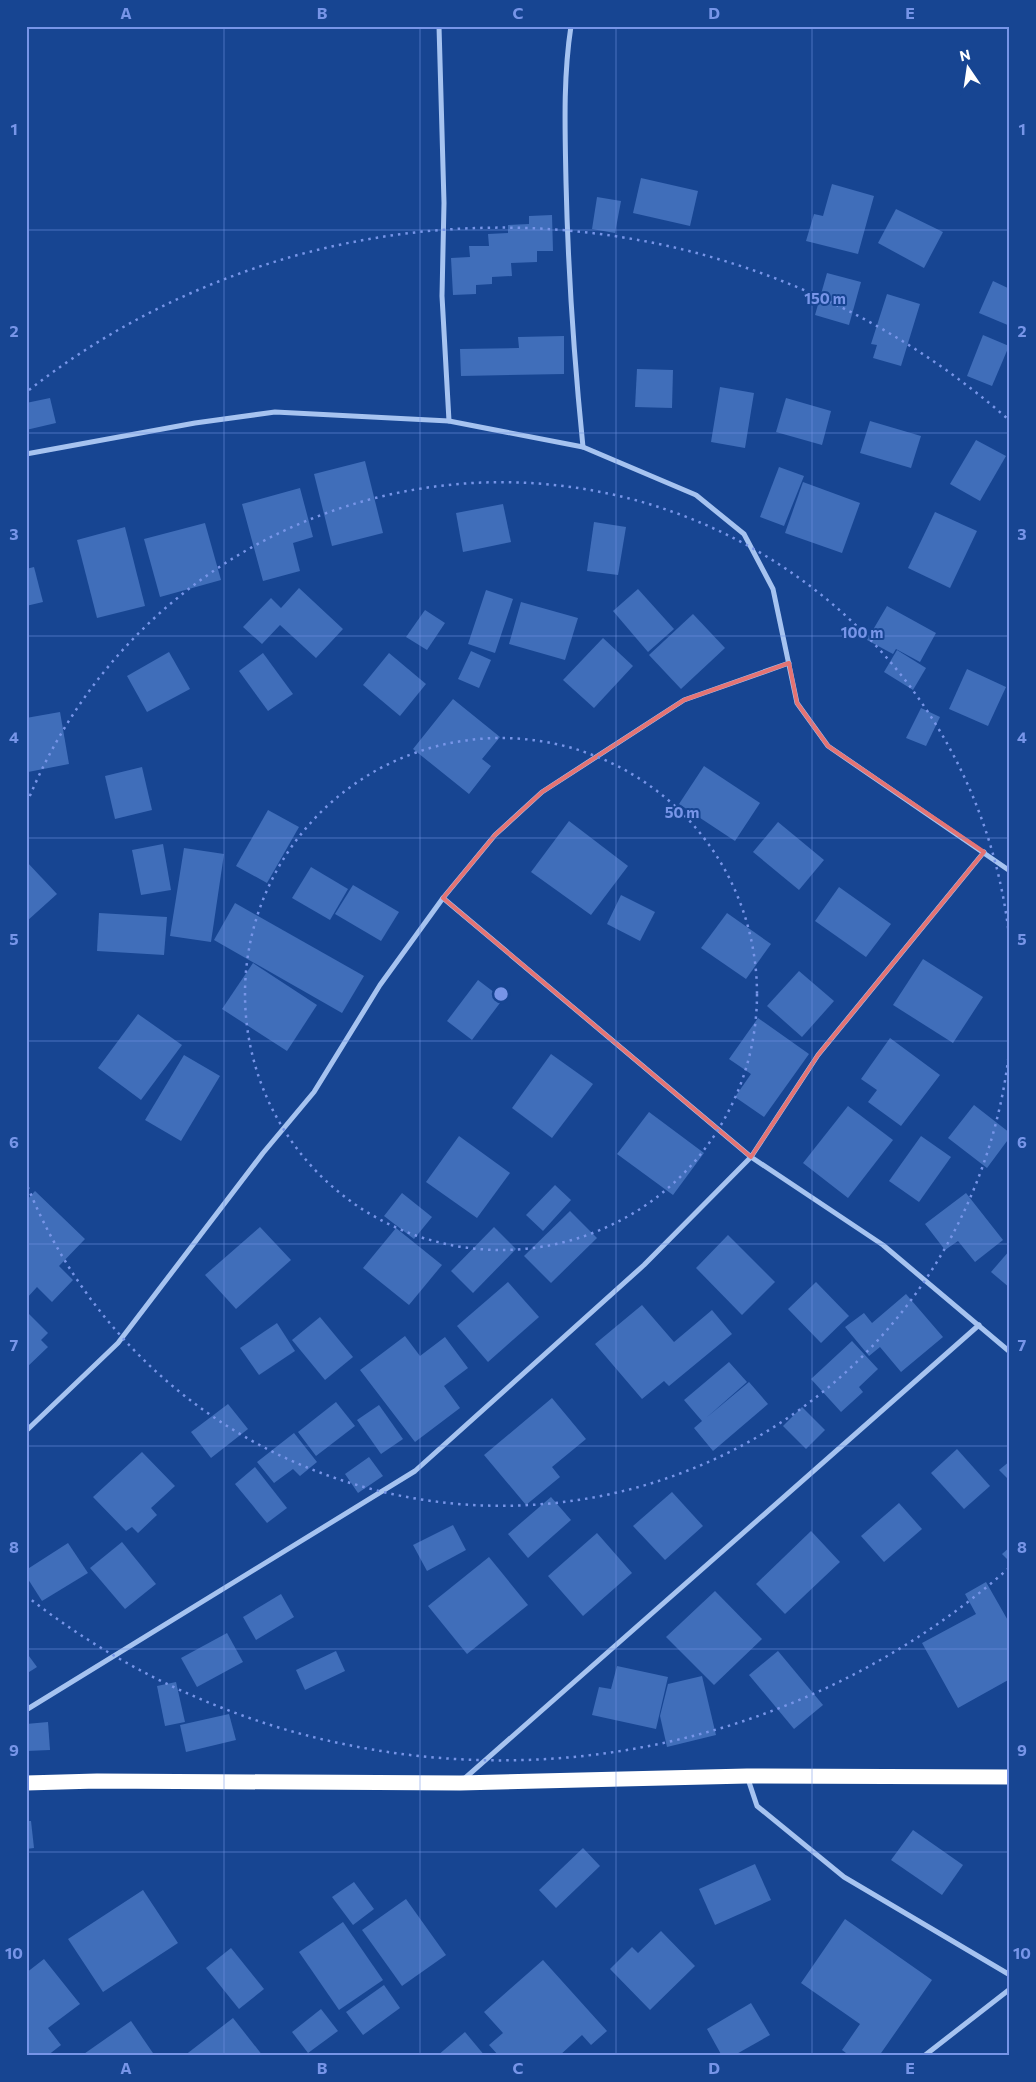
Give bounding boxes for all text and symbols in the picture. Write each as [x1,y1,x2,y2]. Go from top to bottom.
text: A [120,3,132,22]
text: B [317,3,328,22]
text: C [513,3,524,22]
text: D [708,3,720,22]
text: E [905,3,915,22]
north arrow [944,42,994,92]
text: N [958,45,972,64]
text: 1 [10,119,18,138]
text: 1 [1018,119,1026,138]
text: 150 m [804,289,846,307]
text: 2 [9,321,19,340]
text: 2 [1017,321,1027,340]
text: 3 [9,524,19,543]
text: 3 [1017,524,1027,543]
text: 100 m [841,623,883,641]
text: 4 [9,727,19,746]
text: 4 [1017,727,1027,746]
text: 50 m [665,803,699,821]
text: 5 [9,929,19,948]
text: 5 [1017,929,1027,948]
centre of rings [492,985,510,1003]
text: 6 [9,1132,19,1151]
text: 6 [1017,1132,1027,1151]
text: 7 [10,1335,19,1354]
text: 7 [1018,1335,1027,1354]
text: 8 [9,1537,19,1556]
text: 8 [1017,1537,1027,1556]
text: 9 [9,1740,19,1759]
text: 9 [1017,1740,1027,1759]
text: 10 [5,1943,23,1962]
text: 10 [1013,1943,1031,1962]
text: A [120,2058,132,2077]
text: B [317,2058,328,2077]
text: C [513,2058,524,2077]
text: D [708,2058,720,2077]
text: E [905,2058,915,2077]

